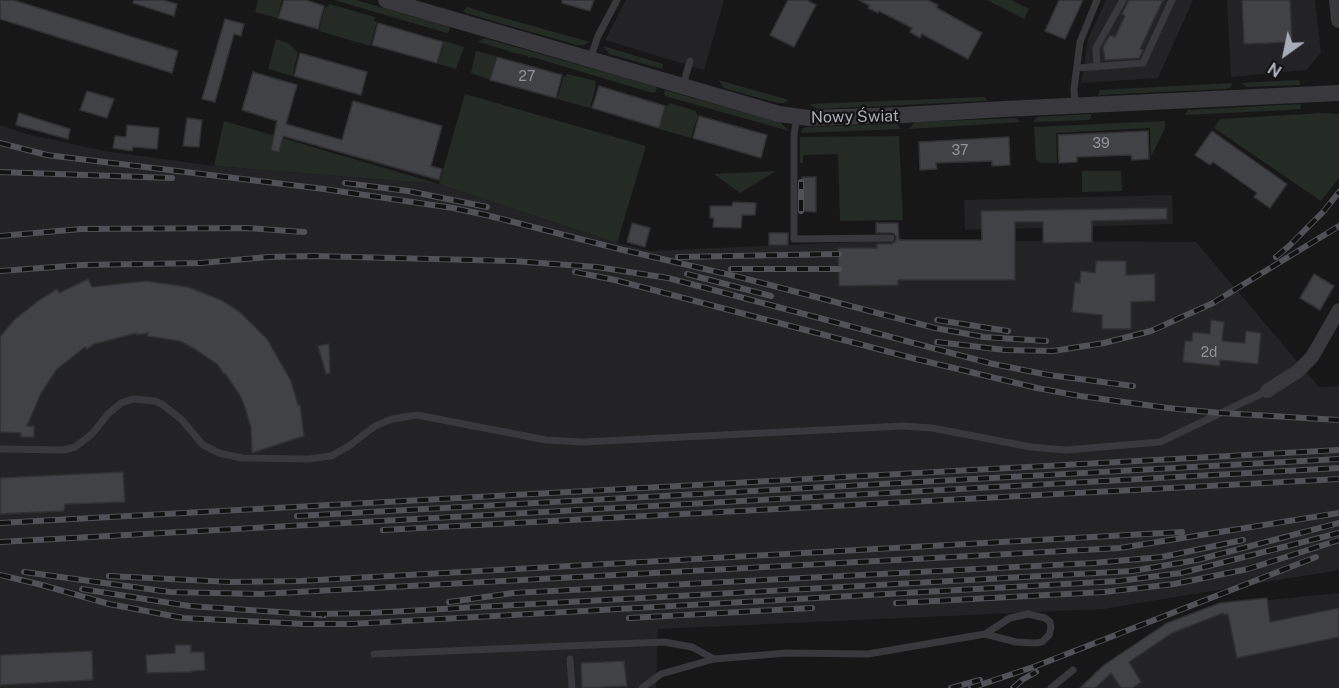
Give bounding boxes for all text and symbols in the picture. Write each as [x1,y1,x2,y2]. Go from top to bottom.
north arrow [1255,24,1315,84]
text: N [1265,58,1285,81]
house number: 27 [519,69,535,85]
street label: Nowy Świat [811,107,899,127]
house number: 39 [1092,136,1110,152]
house number: 37 [952,143,968,159]
house number: 2d [1201,345,1217,361]

